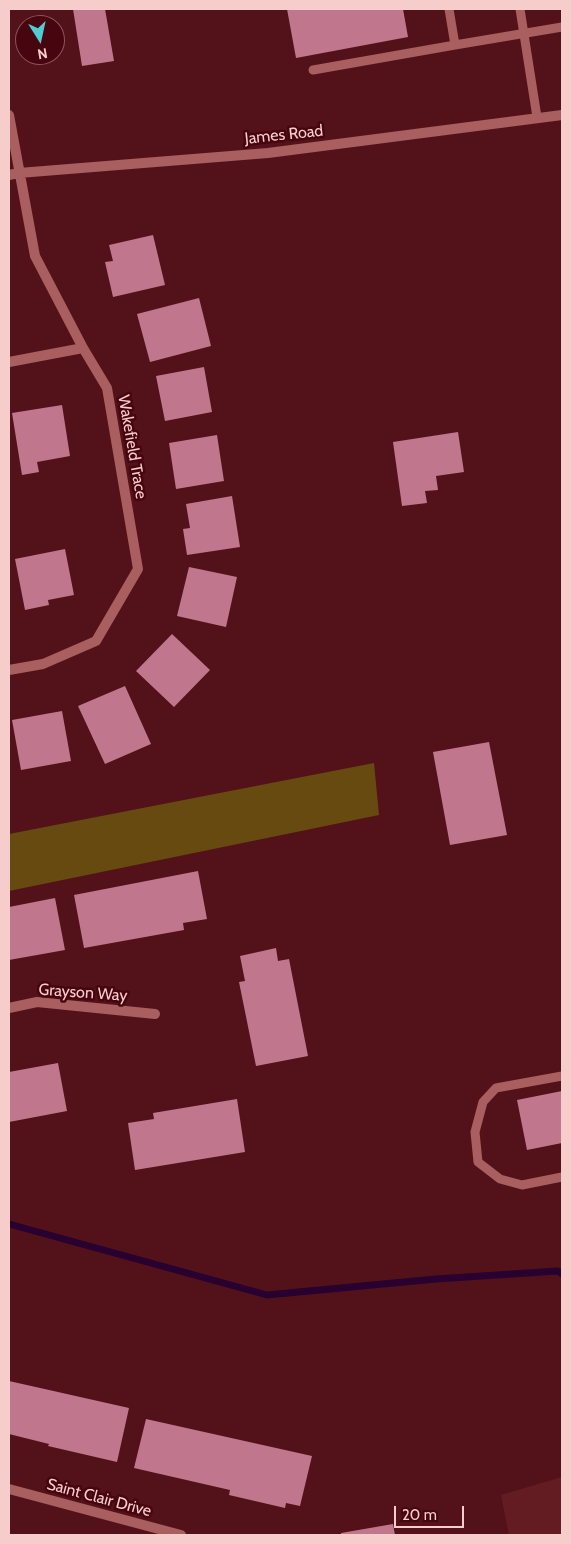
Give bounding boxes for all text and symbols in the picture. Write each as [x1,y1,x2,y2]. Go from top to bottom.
north arrow [15,15,65,65]
text: N [36,44,49,64]
street label: James Road [244,121,324,149]
street label: Wakefield Trace [113,393,151,501]
street label: Grayson Way [38,980,128,1006]
street label: Saint Clair Drive [45,1475,153,1521]
scale bar [396,1496,466,1528]
text: 20 m [402,1506,437,1524]

